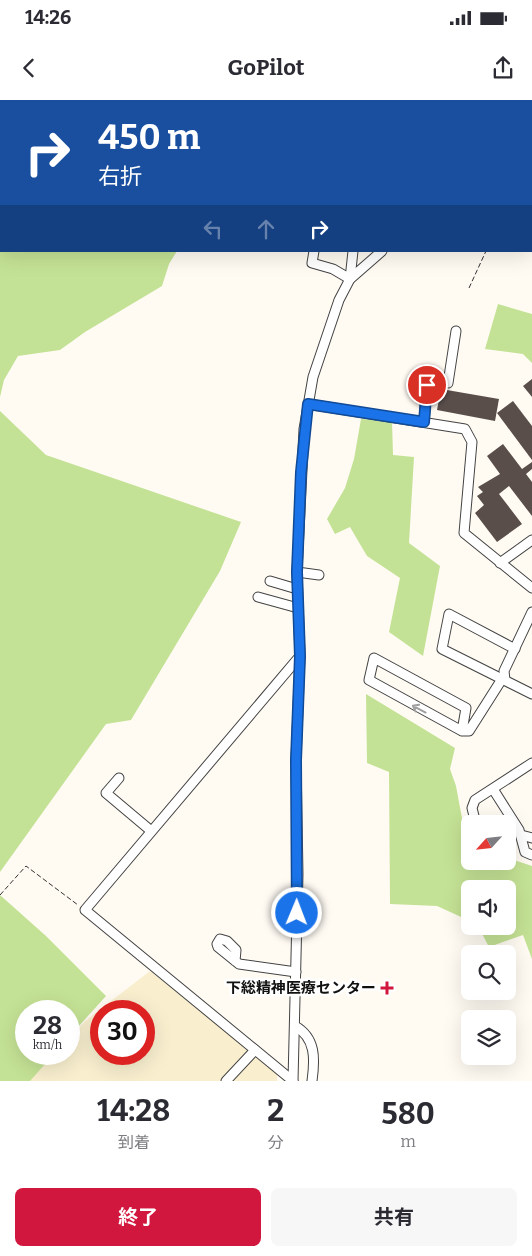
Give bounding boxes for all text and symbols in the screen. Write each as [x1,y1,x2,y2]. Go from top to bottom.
text: 14:26 [25,6,71,29]
icon: back [15,54,43,82]
text: GoPilot [227,54,305,81]
icon: share [489,54,517,82]
text: 450 m [98,116,200,158]
icon: right [15,120,80,185]
text: 右折 [98,163,142,190]
icon: left [199,215,227,243]
icon: ahead [252,215,280,243]
icon: right [305,215,333,243]
pin [406,364,448,406]
icon: arrive [413,371,441,399]
one-way arrow [412,703,427,713]
north arrow [461,815,516,870]
map controls [461,815,516,1065]
button: sound [461,880,516,935]
position arrow [270,886,322,938]
button: search [461,945,516,1000]
place label: 下総精神医療センター [226,979,376,997]
marker: 下総精神医療センター [380,981,394,995]
speed limit sign: 30 [90,1000,155,1065]
button: layers [461,1010,516,1065]
text: 28 [33,1011,62,1041]
text: km/h [33,1038,62,1052]
text: 14:28 [97,1093,170,1129]
text: 2 [267,1093,284,1129]
text: 580 [381,1096,435,1132]
text: m [400,1132,416,1151]
text: 到着 [118,1133,150,1152]
text: 分 [268,1133,284,1152]
button: 終了 [15,1188,261,1246]
button: 共有 [271,1188,517,1246]

